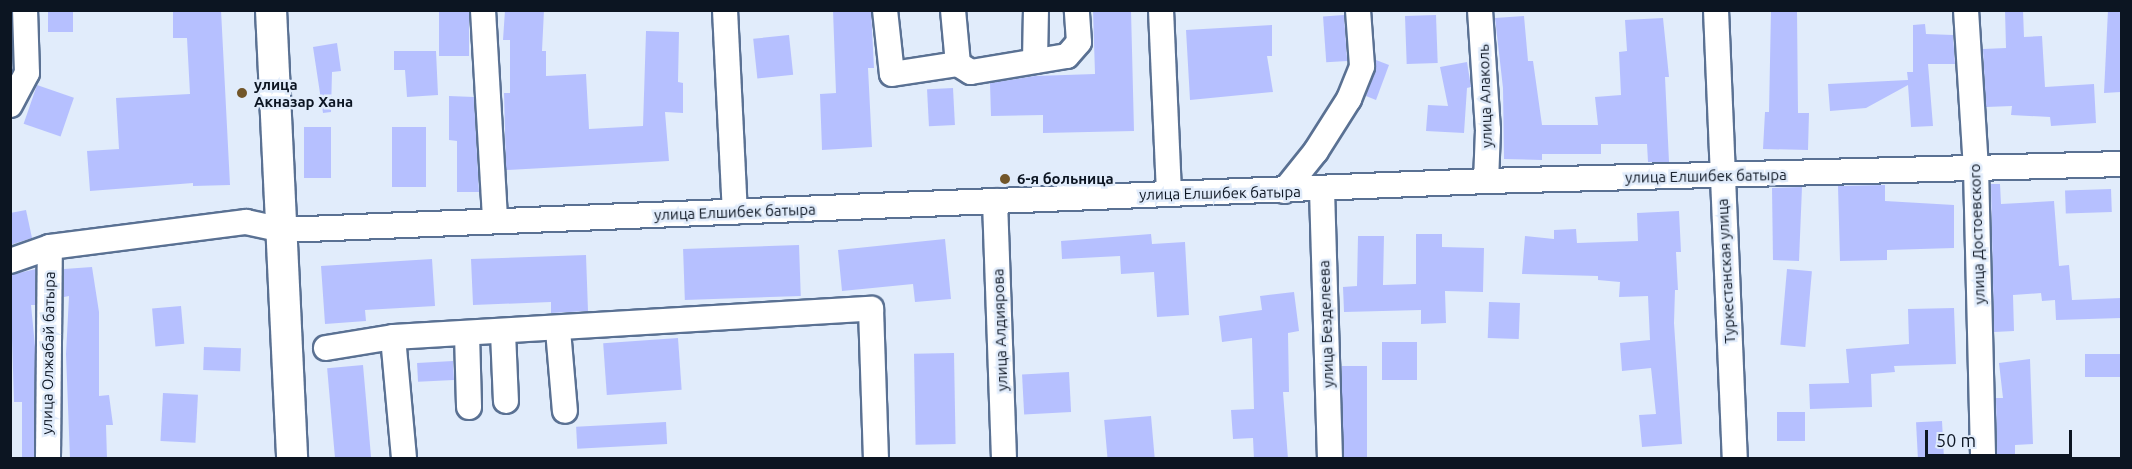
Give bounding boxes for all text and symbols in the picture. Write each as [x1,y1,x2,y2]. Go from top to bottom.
street label: улица Алаколь [1474,44,1496,148]
place label: улица Акназар Хана [254,75,353,110]
marker: улица Акназар Хана [235,86,249,100]
street label: улица Достоевского [1966,163,1988,305]
street label: улица Елшибек батыра [1625,166,1787,186]
place label: 6-я больница [1017,170,1114,188]
marker: 6-я больница [998,172,1012,186]
street label: улица Елшибек батыра [1139,183,1301,203]
street label: Туркестанская улица [1713,198,1739,344]
street label: улица Елшибек батыра [654,200,816,224]
street label: улица Безделеева [1315,260,1337,388]
street label: улица Алдиярова [989,268,1011,392]
street label: улица Олжабай батыра [38,271,58,435]
scale bar [1928,418,2075,456]
text: 50 m [1936,430,1976,450]

